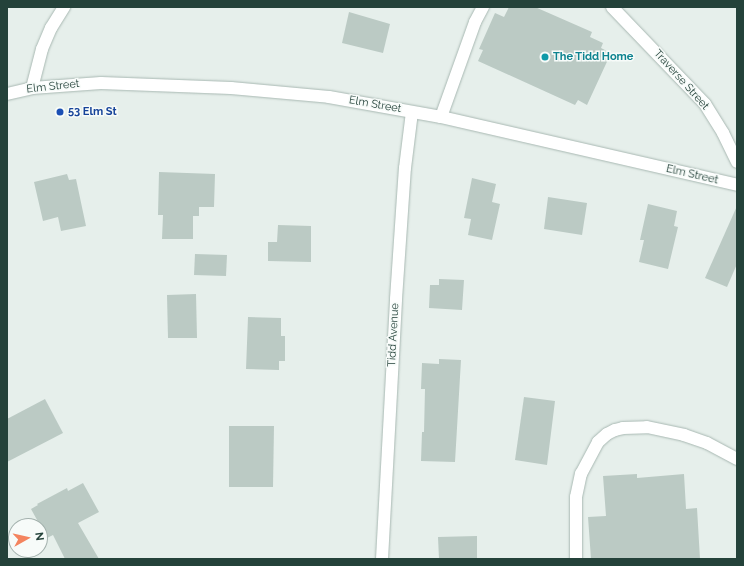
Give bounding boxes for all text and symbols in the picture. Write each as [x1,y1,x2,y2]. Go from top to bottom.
street label: Traverse Street [651,47,711,113]
place label: The Tidd Home [553,50,634,64]
marker: The Tidd Home [540,52,550,62]
street label: Elm Street [26,78,80,96]
street label: Elm Street [348,94,402,116]
place label: 53 Elm St [68,105,117,119]
marker: 53 Elm St [55,107,65,117]
street label: Elm Street [665,163,719,187]
street label: Tidd Avenue [386,303,402,367]
north arrow [8,518,48,558]
text: N [32,531,46,541]

